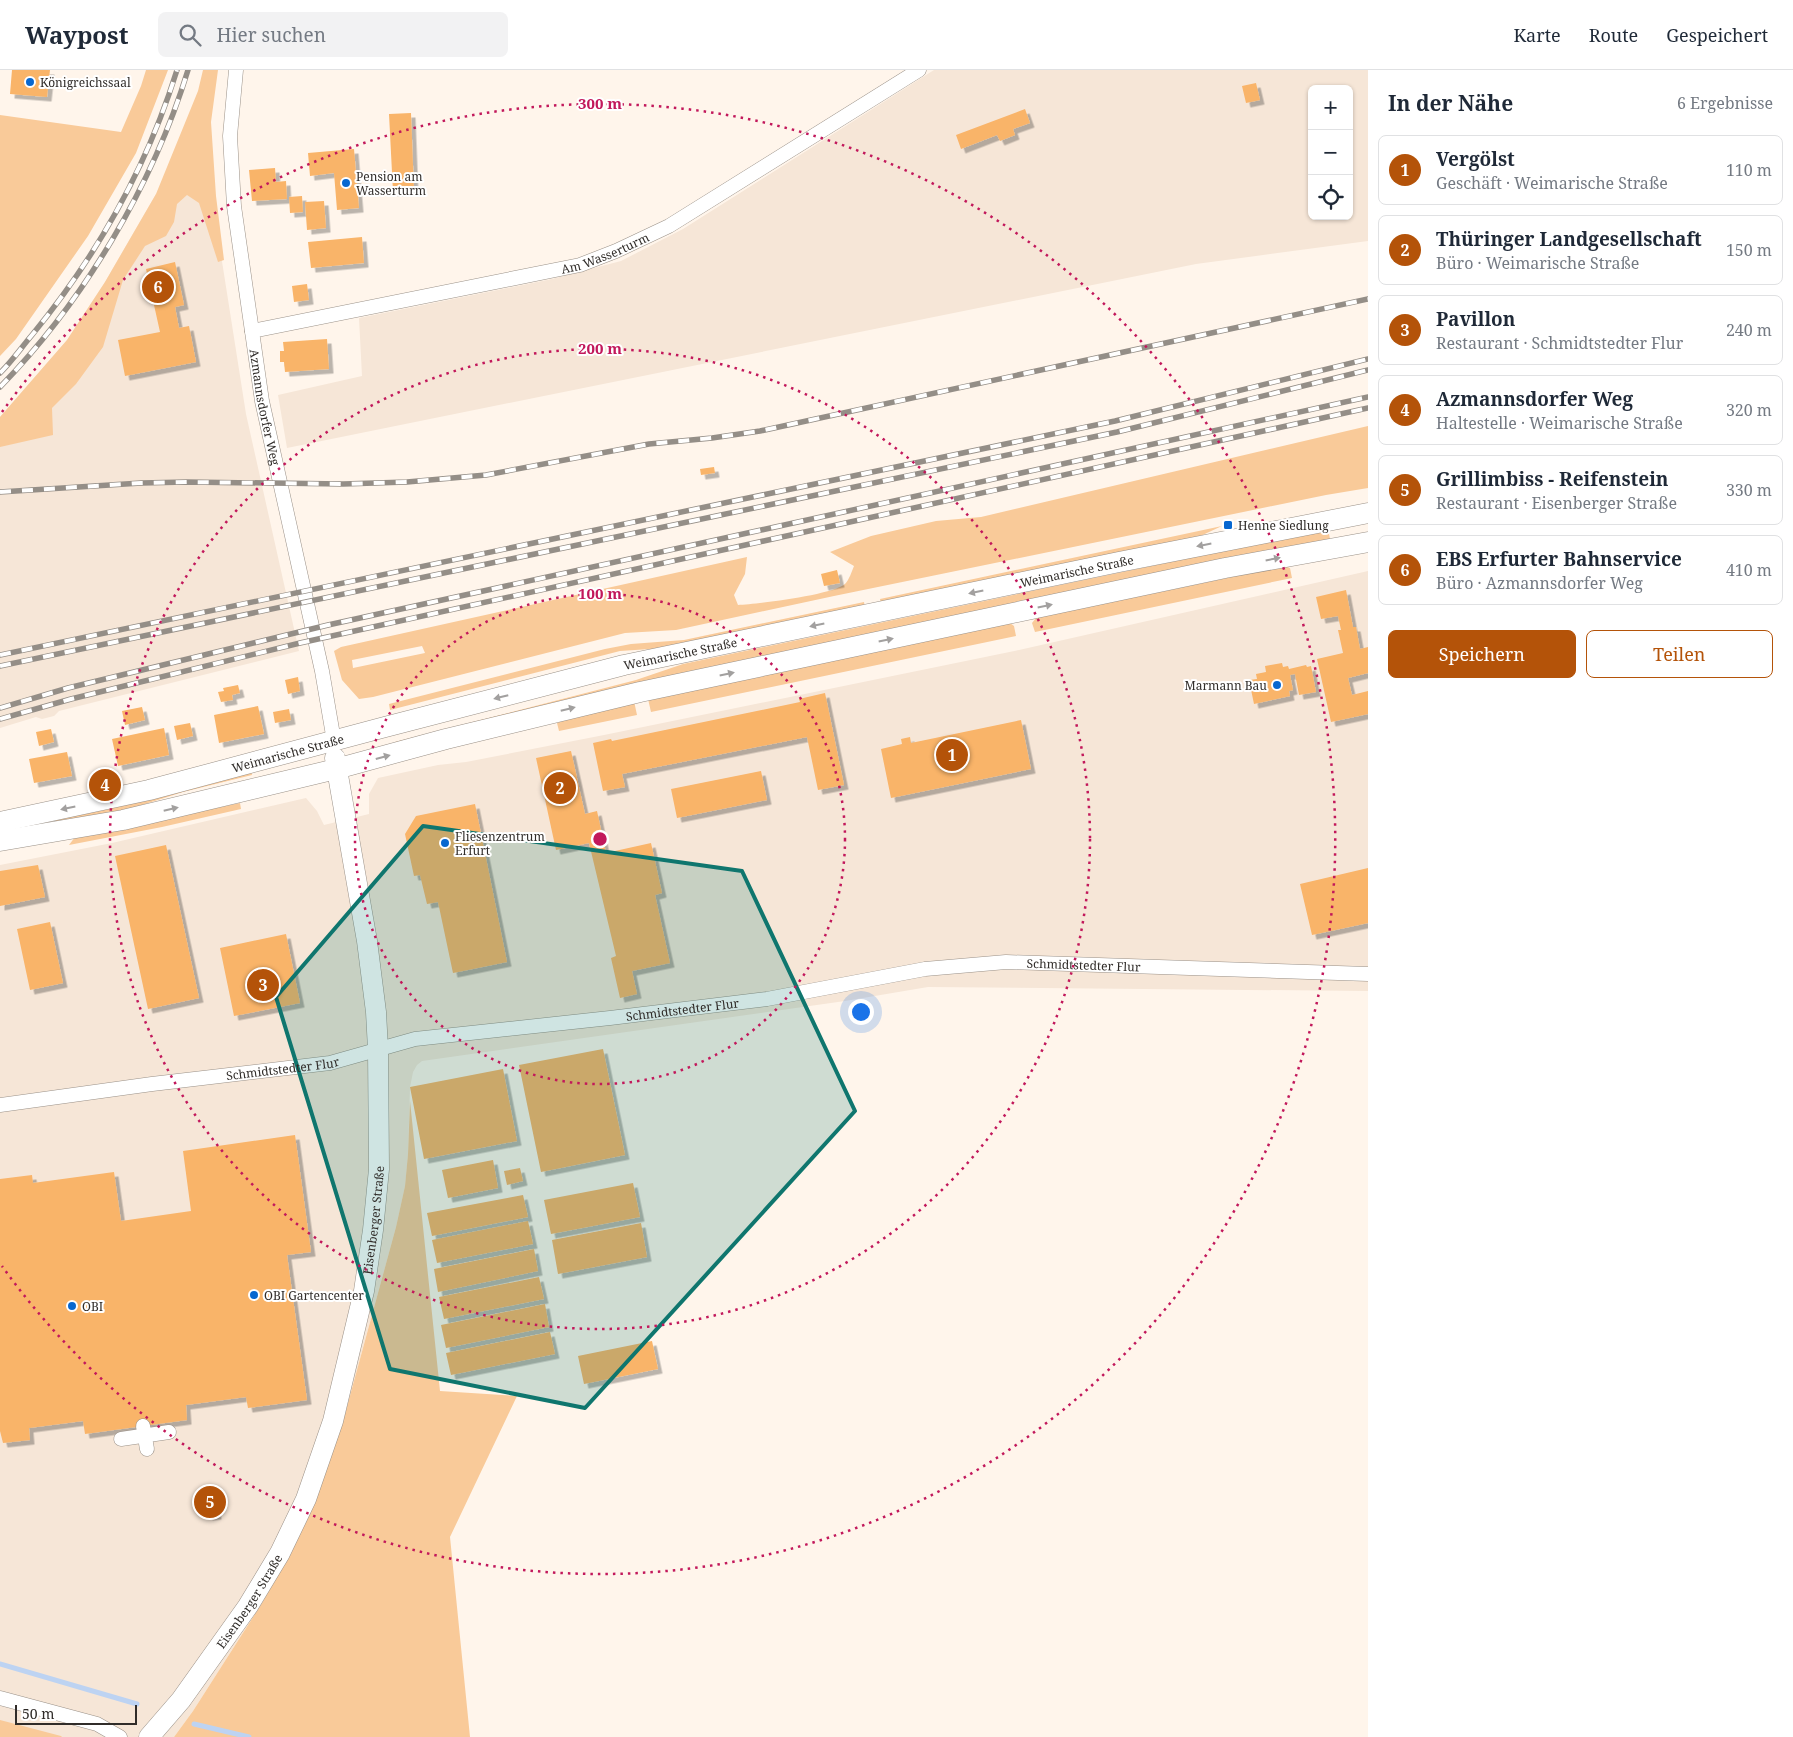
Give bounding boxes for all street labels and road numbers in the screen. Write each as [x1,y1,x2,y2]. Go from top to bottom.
street label: Am Wasserturm [560,228,652,277]
street label: Azmannsdorfer Weg [246,348,285,467]
street label: Weimarische Straße [1019,551,1135,591]
street label: Weimarische Straße [622,633,738,673]
street label: Weimarische Straße [230,730,346,776]
street label: Schmidtstedter Flur [1026,954,1141,975]
street label: Schmidtstedter Flur [625,994,740,1025]
street label: Schmidtstedter Flur [225,1052,342,1084]
street label: Eisenberger Straße [358,1166,388,1275]
street label: Eisenberger Straße [212,1551,286,1652]

